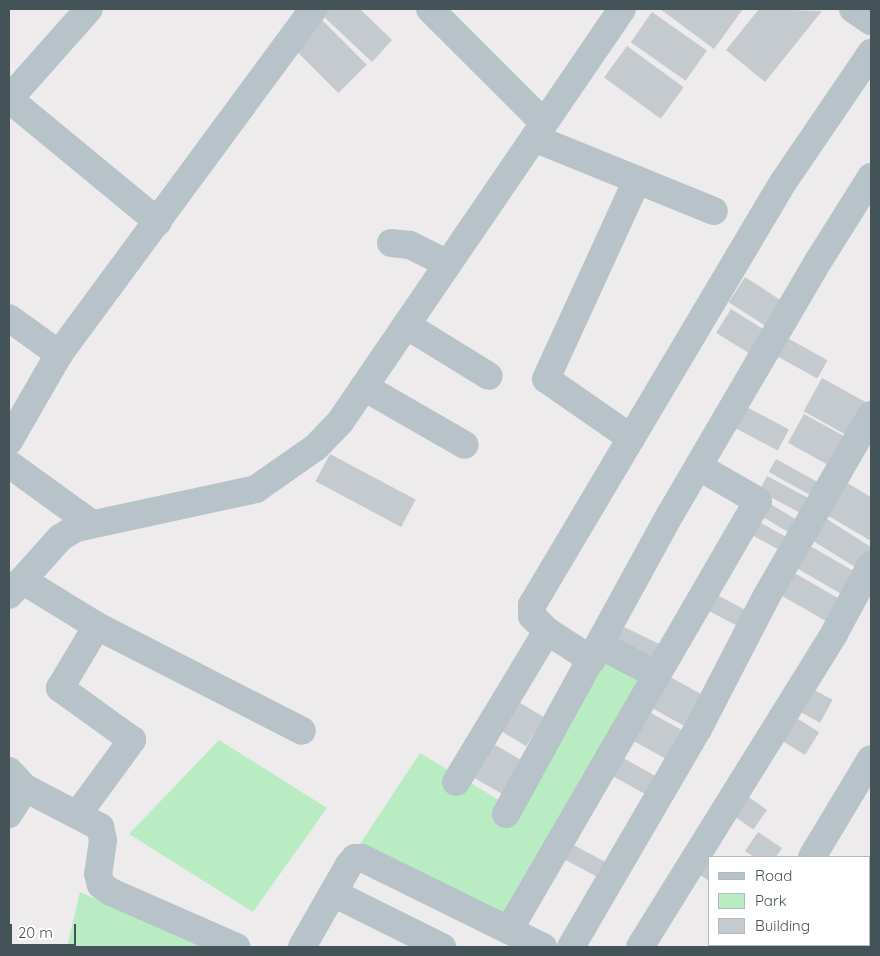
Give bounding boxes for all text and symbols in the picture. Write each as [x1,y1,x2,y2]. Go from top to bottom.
legend [708,856,870,946]
text: Road [755,866,792,885]
text: Park [755,891,787,910]
scale bar [12,914,79,946]
text: Building [755,916,810,935]
text: 20 m [18,923,53,942]

